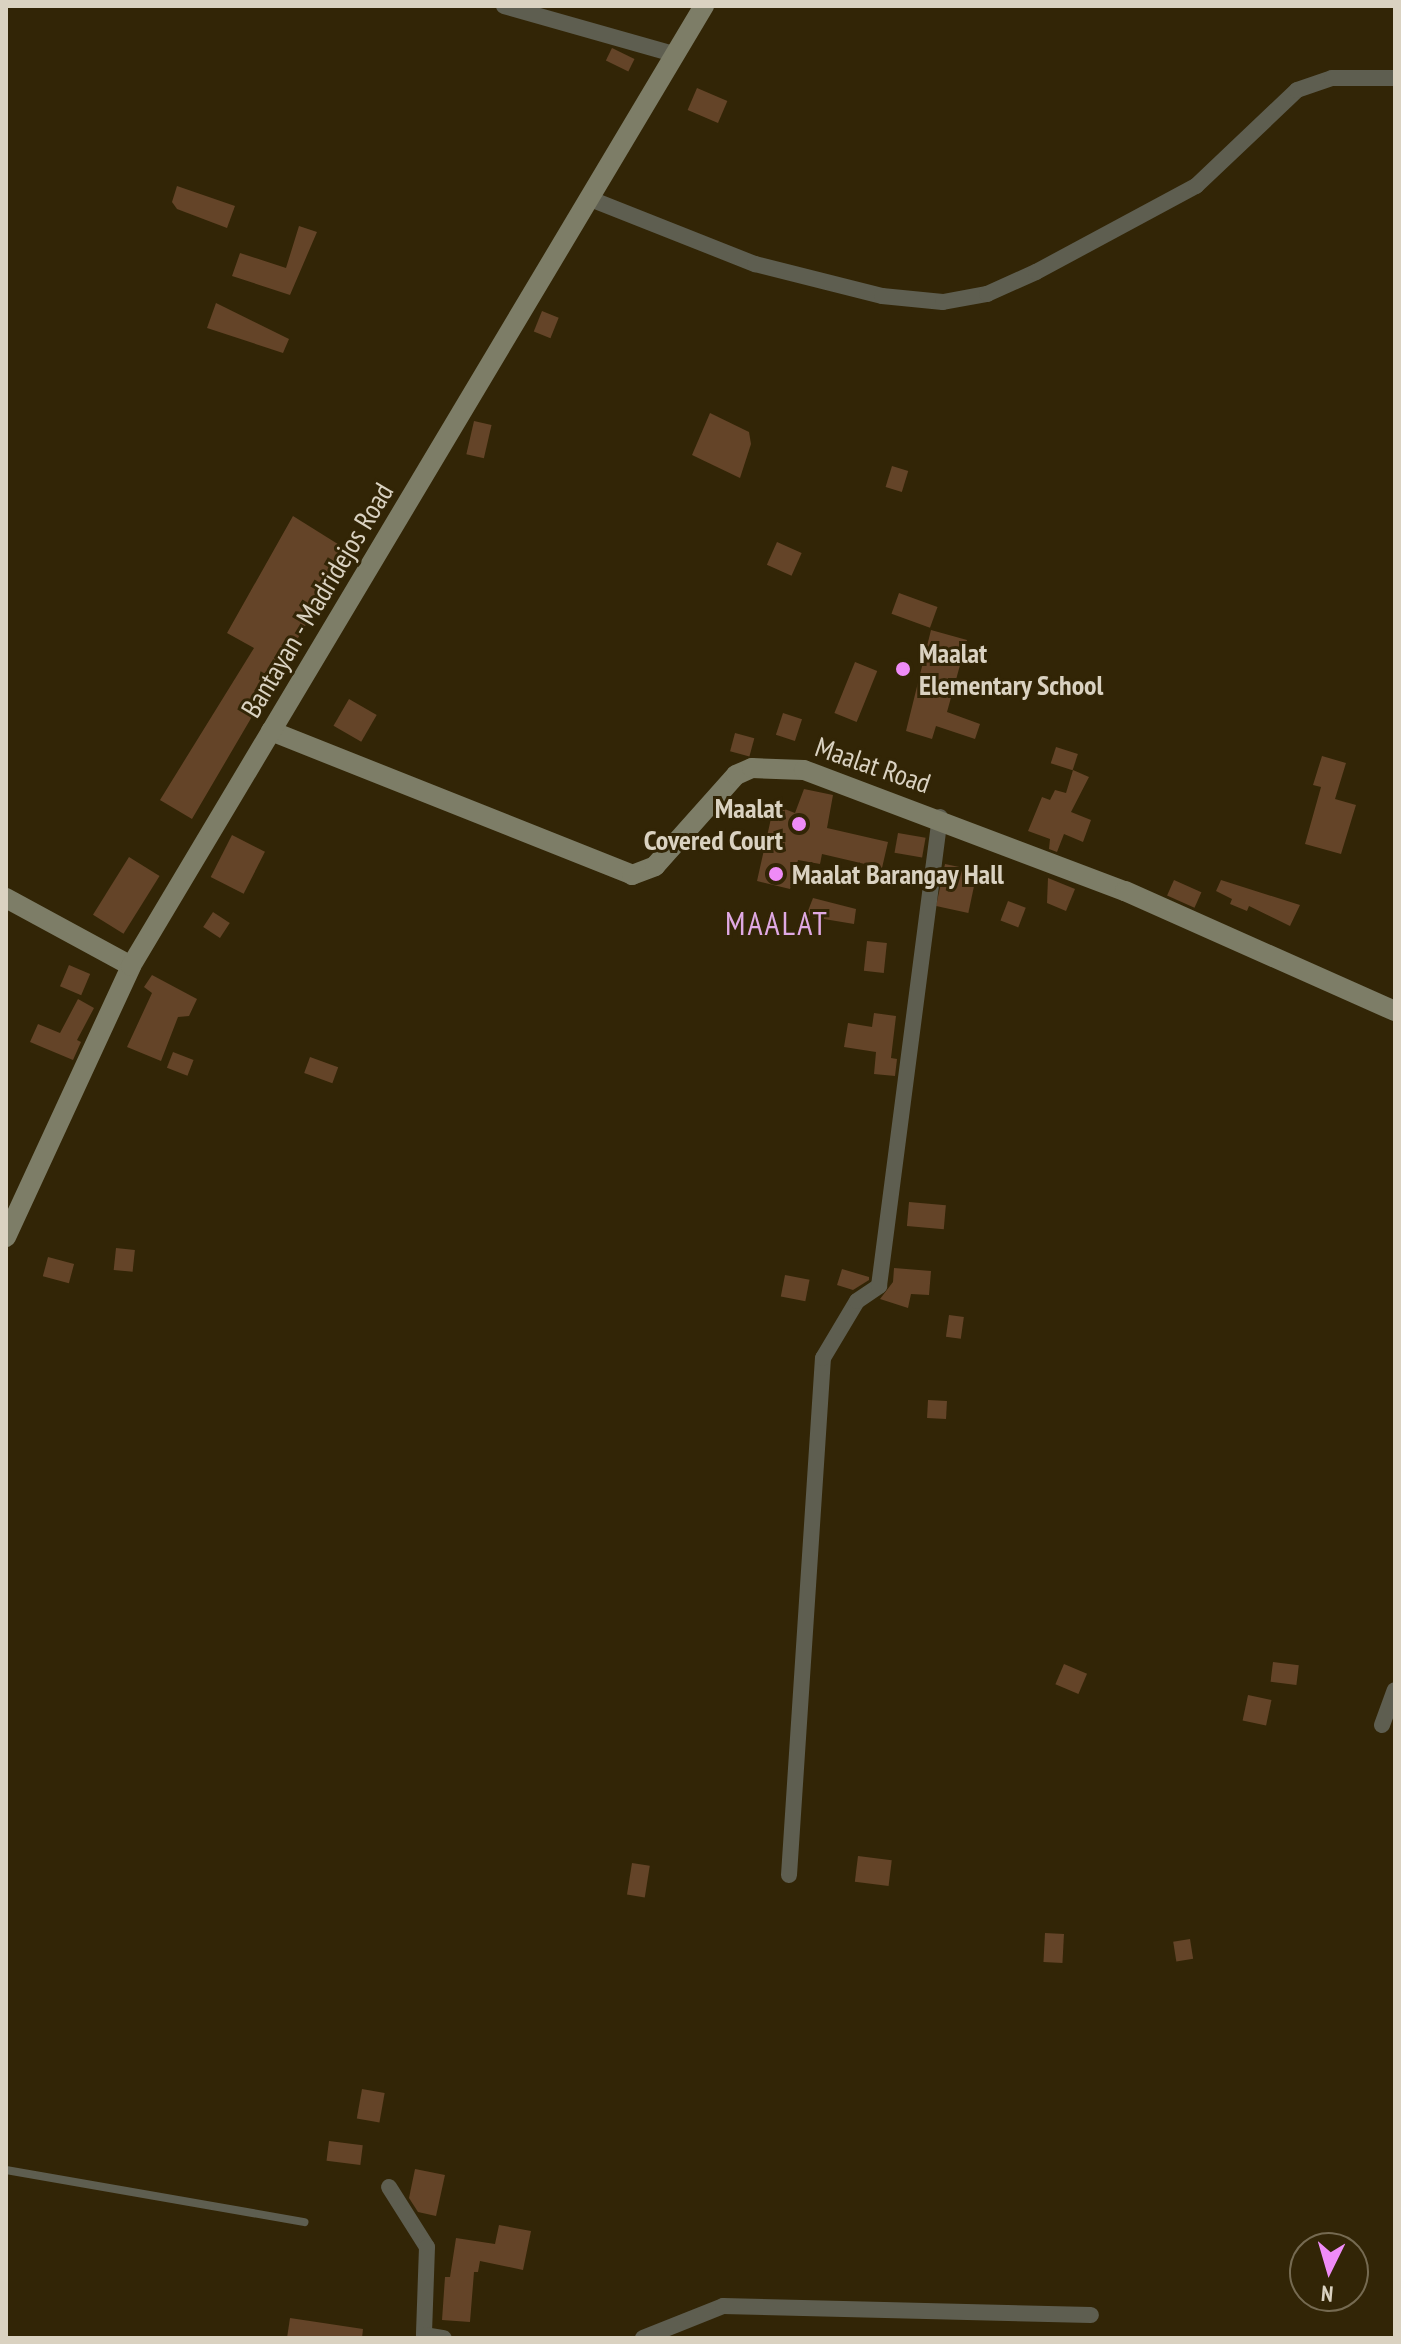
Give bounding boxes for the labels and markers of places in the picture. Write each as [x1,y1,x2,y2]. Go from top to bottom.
place label: Maalat Elementary School [919,636,1104,702]
marker: Maalat Elementary School [894,660,912,678]
place label: Maalat Covered Court [643,791,783,857]
marker: Maalat Covered Court [790,815,808,833]
place label: Maalat Barangay Hall [792,857,1005,891]
marker: Maalat Barangay Hall [767,865,785,883]

